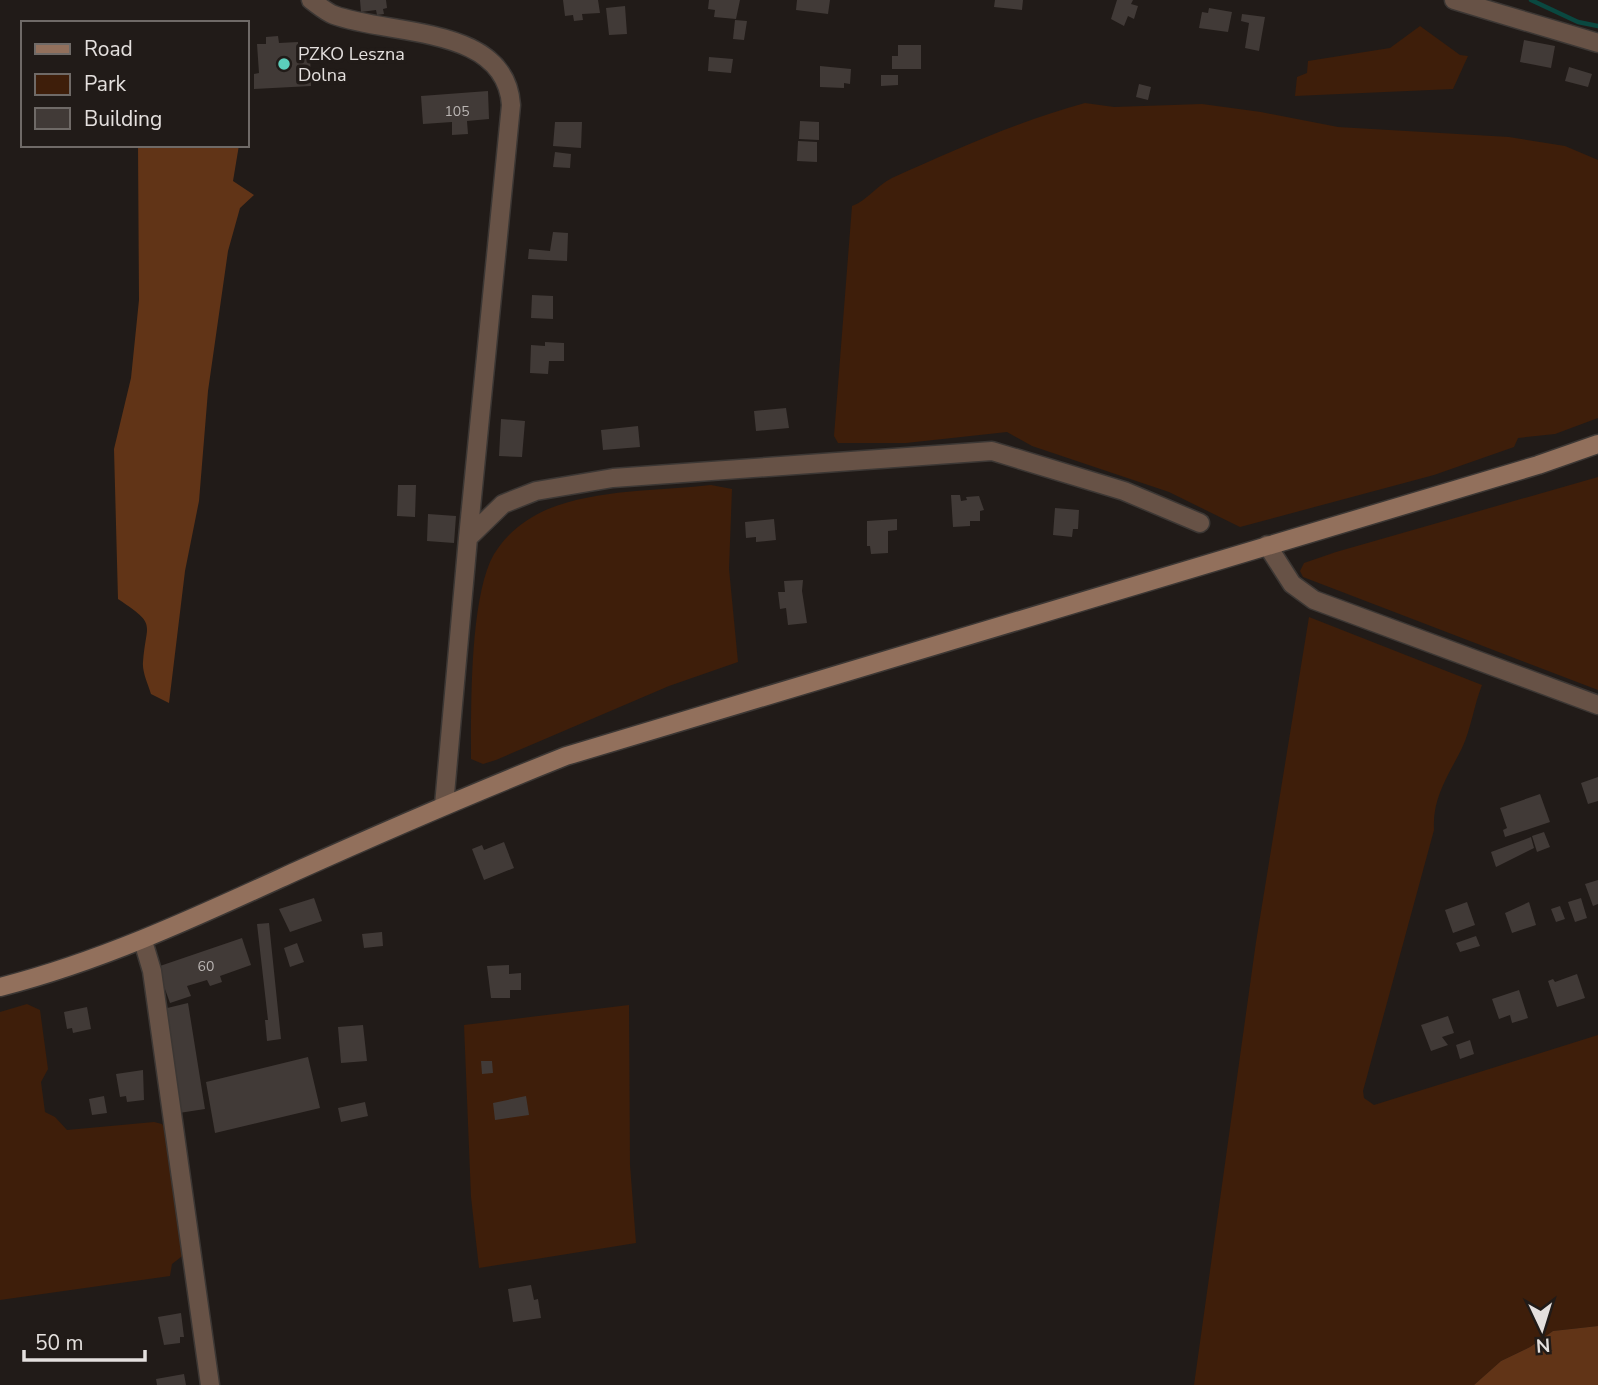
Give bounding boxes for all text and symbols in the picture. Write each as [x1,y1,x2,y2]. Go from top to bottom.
legend [21,21,248,147]
text: Road [84,35,133,63]
place label: PZKO Leszna Dolna [298,42,405,87]
marker: PZKO Leszna Dolna [276,56,292,72]
text: Park [84,70,126,98]
house number: 105 [444,102,470,121]
text: Building [84,105,162,133]
house number: 60 [198,957,214,976]
north arrow [1507,1294,1577,1364]
scale bar [24,1318,145,1362]
text: 50 m [35,1329,84,1357]
text: N [1535,1331,1551,1358]

